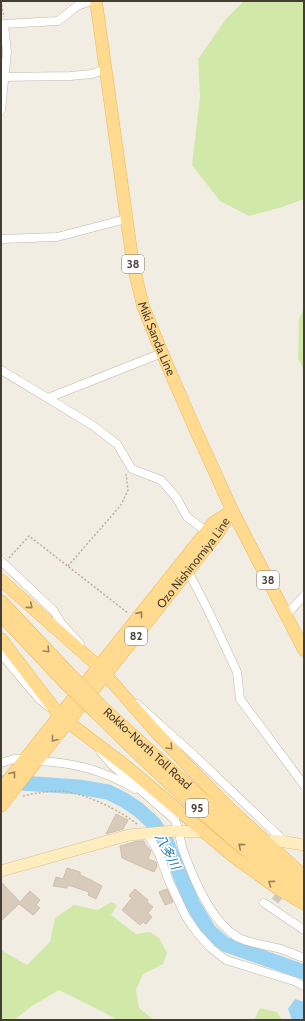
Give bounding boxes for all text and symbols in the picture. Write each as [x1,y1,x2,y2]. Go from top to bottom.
road number: 38 [122,255,144,273]
street label: Miki Sanda Line [135,299,179,378]
street label: Ozo Nishinomiya Line [153,514,233,611]
road number: 38 [257,571,279,589]
one-way arrow [25,602,33,609]
one-way arrow [136,611,143,618]
road number: 82 [125,627,147,645]
one-way arrow [42,645,50,653]
street label: Rokko-North Toll Road [101,704,195,792]
one-way arrow [51,735,58,742]
one-way arrow [166,742,173,750]
one-way arrow [8,771,15,778]
road number: 95 [186,799,208,817]
water label: 八多川 [152,830,185,874]
one-way arrow [239,843,246,850]
one-way arrow [268,880,275,888]

